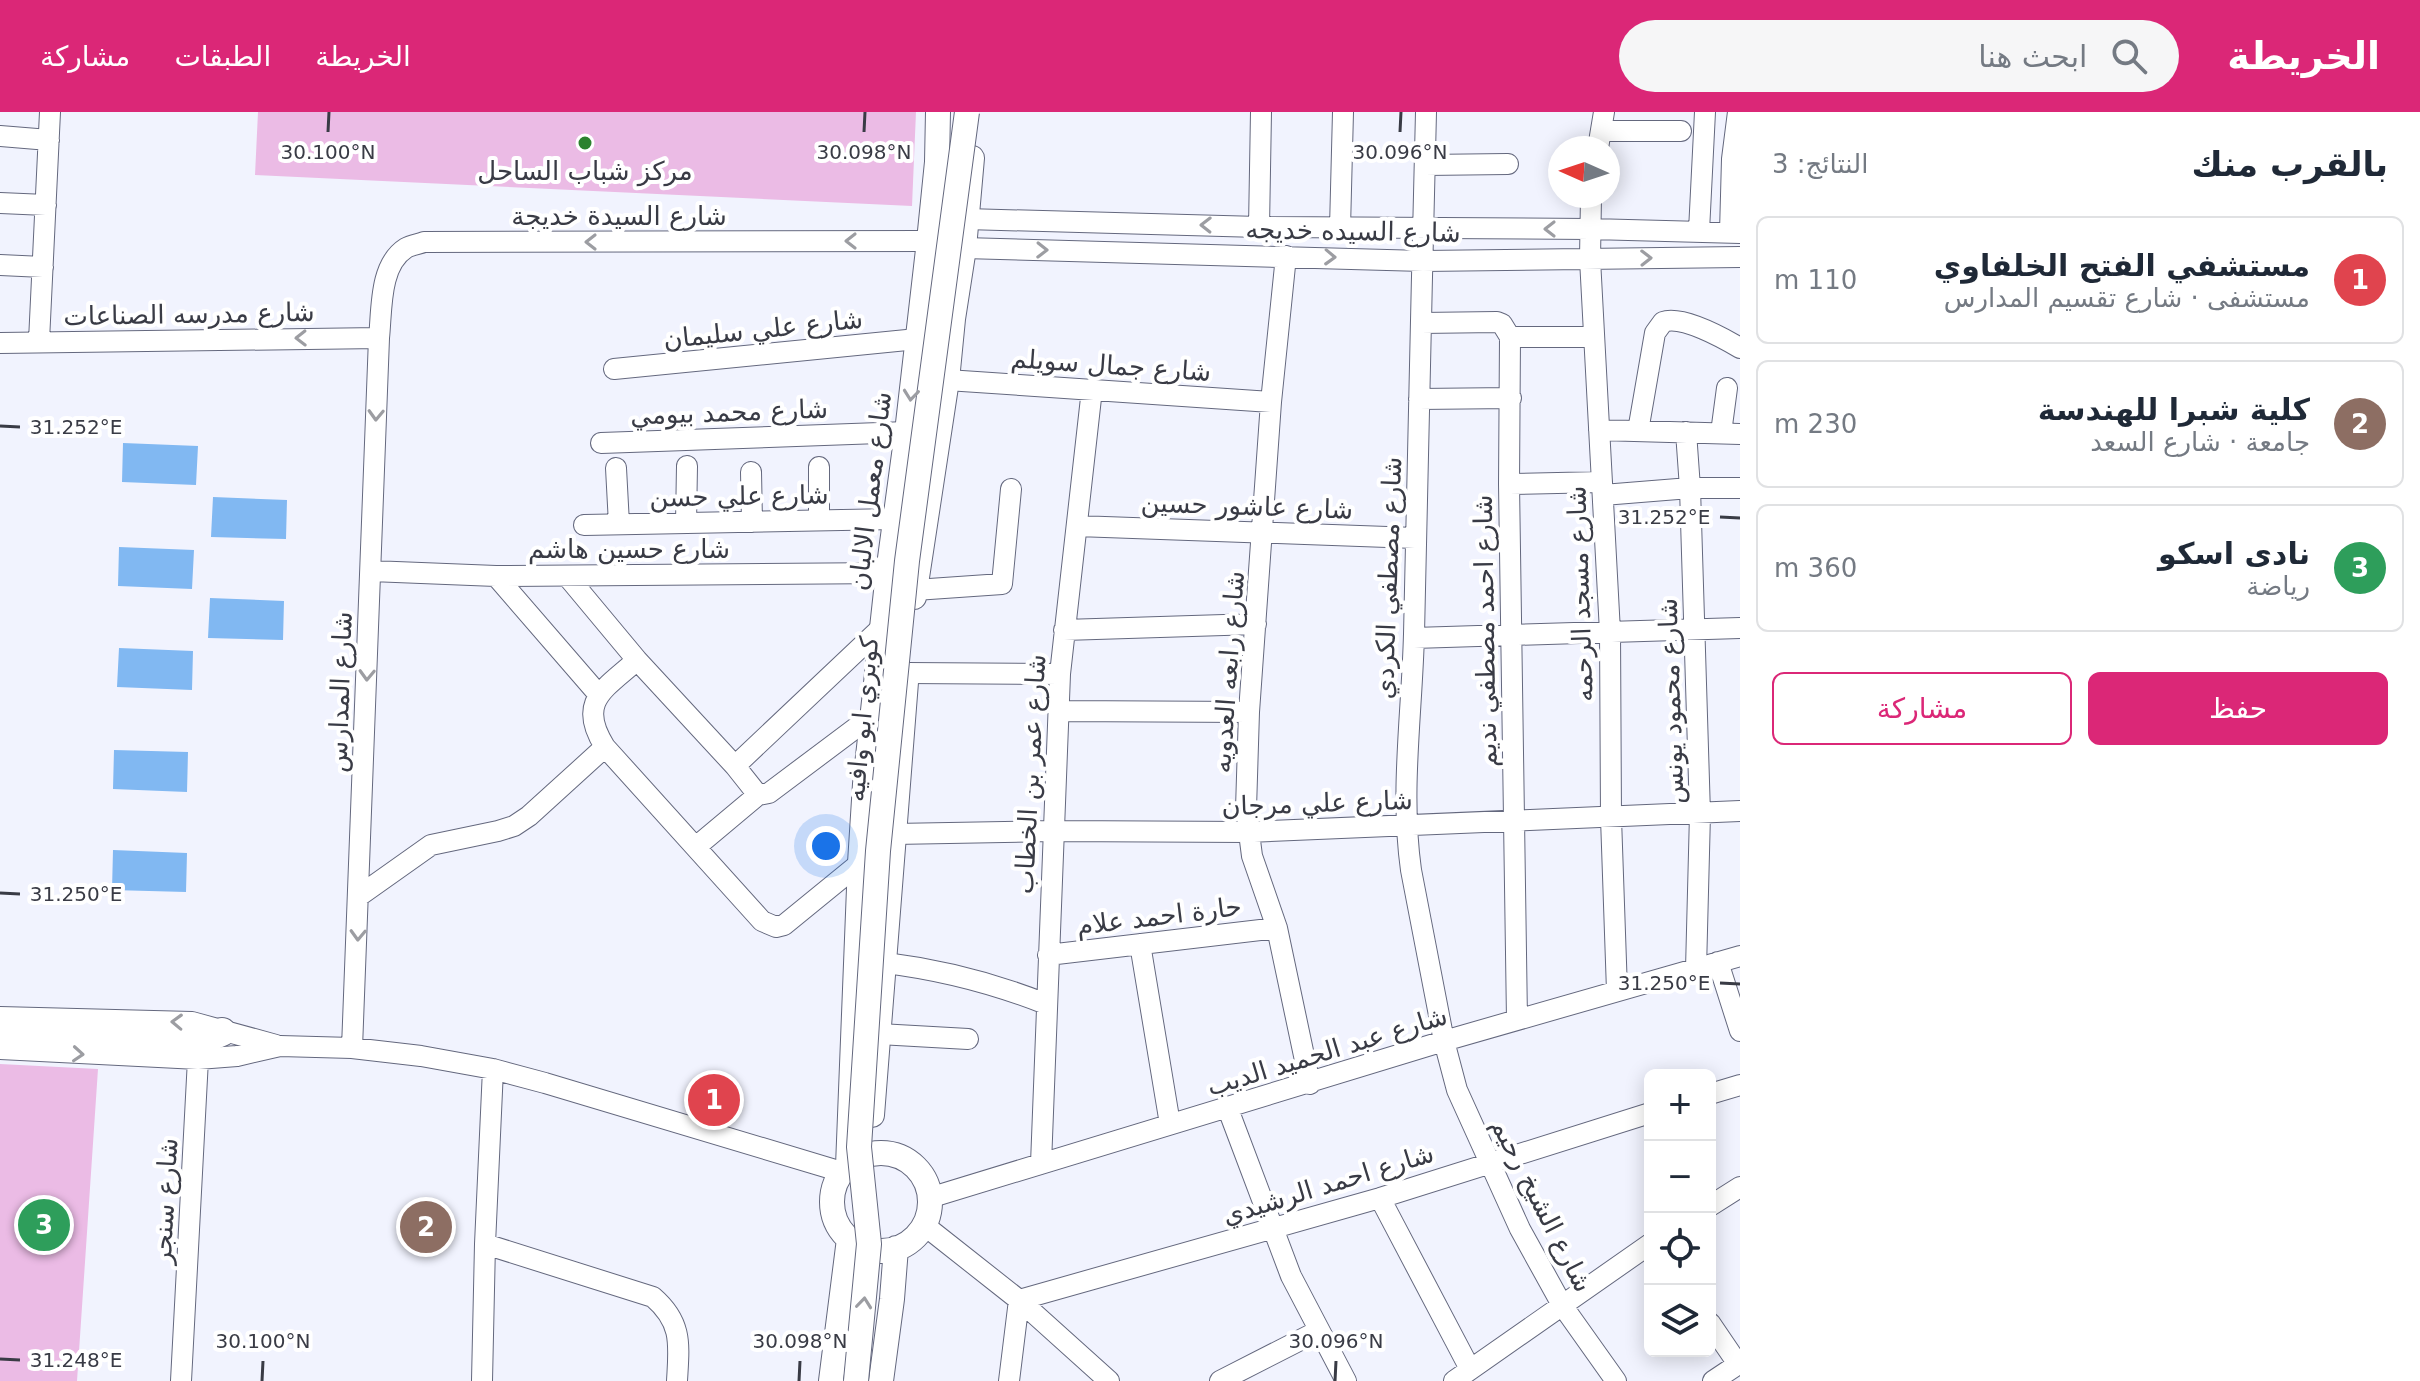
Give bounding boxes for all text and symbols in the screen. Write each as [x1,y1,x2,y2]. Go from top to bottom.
search box [1619,20,2179,92]
icon: search [2107,34,2151,78]
text: الخريطة [2227,34,2380,78]
text: ابحث هنا [1978,39,2087,74]
text: مشاركة [40,40,130,73]
text: الطبقات [174,40,271,73]
text: الخريطة [315,40,411,73]
marker: مركز شباب الساحل [576,134,594,152]
north arrow [1548,136,1620,208]
text: 30.100°N [281,140,375,164]
text: 30.098°N [817,140,911,164]
text: 30.096°N [1353,140,1447,164]
text: بالقرب منك [2191,144,2388,184]
text: النتائج: 3 [1772,149,1868,179]
place label: مركز شباب الساحل [477,156,693,187]
street label: شارع السيدة خديجة [511,201,727,231]
street label: شارع السيده خديجه [1245,214,1461,248]
one-way arrow [1199,217,1212,234]
one-way arrow [1543,220,1556,238]
one-way arrow [844,232,857,250]
one-way arrow [584,233,597,251]
one-way arrow [1036,241,1049,258]
text: مستشفي الفتح الخلفاوي [1934,248,2310,283]
one-way arrow [1324,249,1337,266]
one-way arrow [1640,250,1653,267]
text: 110 m [1774,265,1857,295]
text: 1 [2351,265,2369,295]
text: مستشفى · شارع تقسيم المدارس [1944,283,2310,313]
street label: شارع مدرسه الصناعات [63,297,315,331]
street label: شارع علي سليمان [662,304,864,354]
one-way arrow [294,330,307,347]
street label: شارع جمال سويلم [1010,343,1212,388]
one-way arrow [903,389,920,402]
street label: شارع معمل الالبان [843,390,897,592]
text: كلية شبرا للهندسة [2038,392,2310,427]
street label: شارع محمد بيومي [630,394,828,431]
one-way arrow [367,409,384,422]
text: 230 m [1774,409,1857,439]
text: 2 [2351,409,2369,439]
text: 31.252°E [30,415,122,439]
text: جامعة · شارع السعد [2090,427,2310,457]
street label: شارع مصطفي الكردي [1369,456,1408,700]
street label: شارع علي حسن [649,479,829,514]
street label: شارع مسجد الرحمه [1561,485,1600,703]
street label: شارع عاشور حسين [1140,487,1354,526]
street label: شارع احمد مصطفي نديم [1468,494,1503,768]
text: 31.252°E [1618,505,1710,529]
street label: شارع حسين هاشم [528,534,730,565]
text: نادى اسكو [2158,536,2310,571]
text: 360 m [1774,553,1857,583]
text: 3 [2351,553,2369,583]
street label: شارع رابعه العدويه [1206,570,1251,774]
text: رياضة [2246,571,2310,601]
street label: شارع محمود يونس [1652,597,1691,805]
street label: شارع المدارس [322,611,358,773]
street label: كوبري ابو وافيه [840,634,885,803]
street label: شارع عمر بن الخطاب [1009,653,1052,895]
one-way arrow [358,669,375,682]
button: مشاركة [1772,672,2072,745]
button: حفظ [2088,672,2388,745]
street label: شارع علي مرجان [1221,785,1413,822]
your location [806,826,846,866]
text: 31.250°E [30,882,122,906]
street label: حارة احمد علام [1075,891,1243,941]
one-way arrow [349,929,366,942]
text: 31.250°E [1618,971,1710,995]
street label: شارع عبد الحميد الديب [1203,1000,1451,1102]
one-way arrow [170,1013,183,1030]
one-way arrow [72,1045,85,1062]
map controls [1644,1069,1716,1357]
button: + [1644,1069,1716,1141]
pin: 1 [688,1070,740,1130]
street label: شارع الشيخ رحيم [1484,1113,1599,1297]
street label: شارع سنجر [147,1137,184,1267]
street label: شارع احمد الرشيدي [1219,1138,1438,1231]
button: − [1644,1141,1716,1213]
pin: 3 [18,1195,70,1255]
pin: 2 [400,1197,452,1257]
button: locate [1644,1213,1716,1285]
button: layers [1644,1285,1716,1357]
one-way arrow [856,1297,873,1310]
text: 30.100°N [216,1329,310,1353]
text: 30.098°N [753,1329,847,1353]
text: 30.096°N [1289,1329,1383,1353]
text: 31.248°E [30,1348,122,1372]

